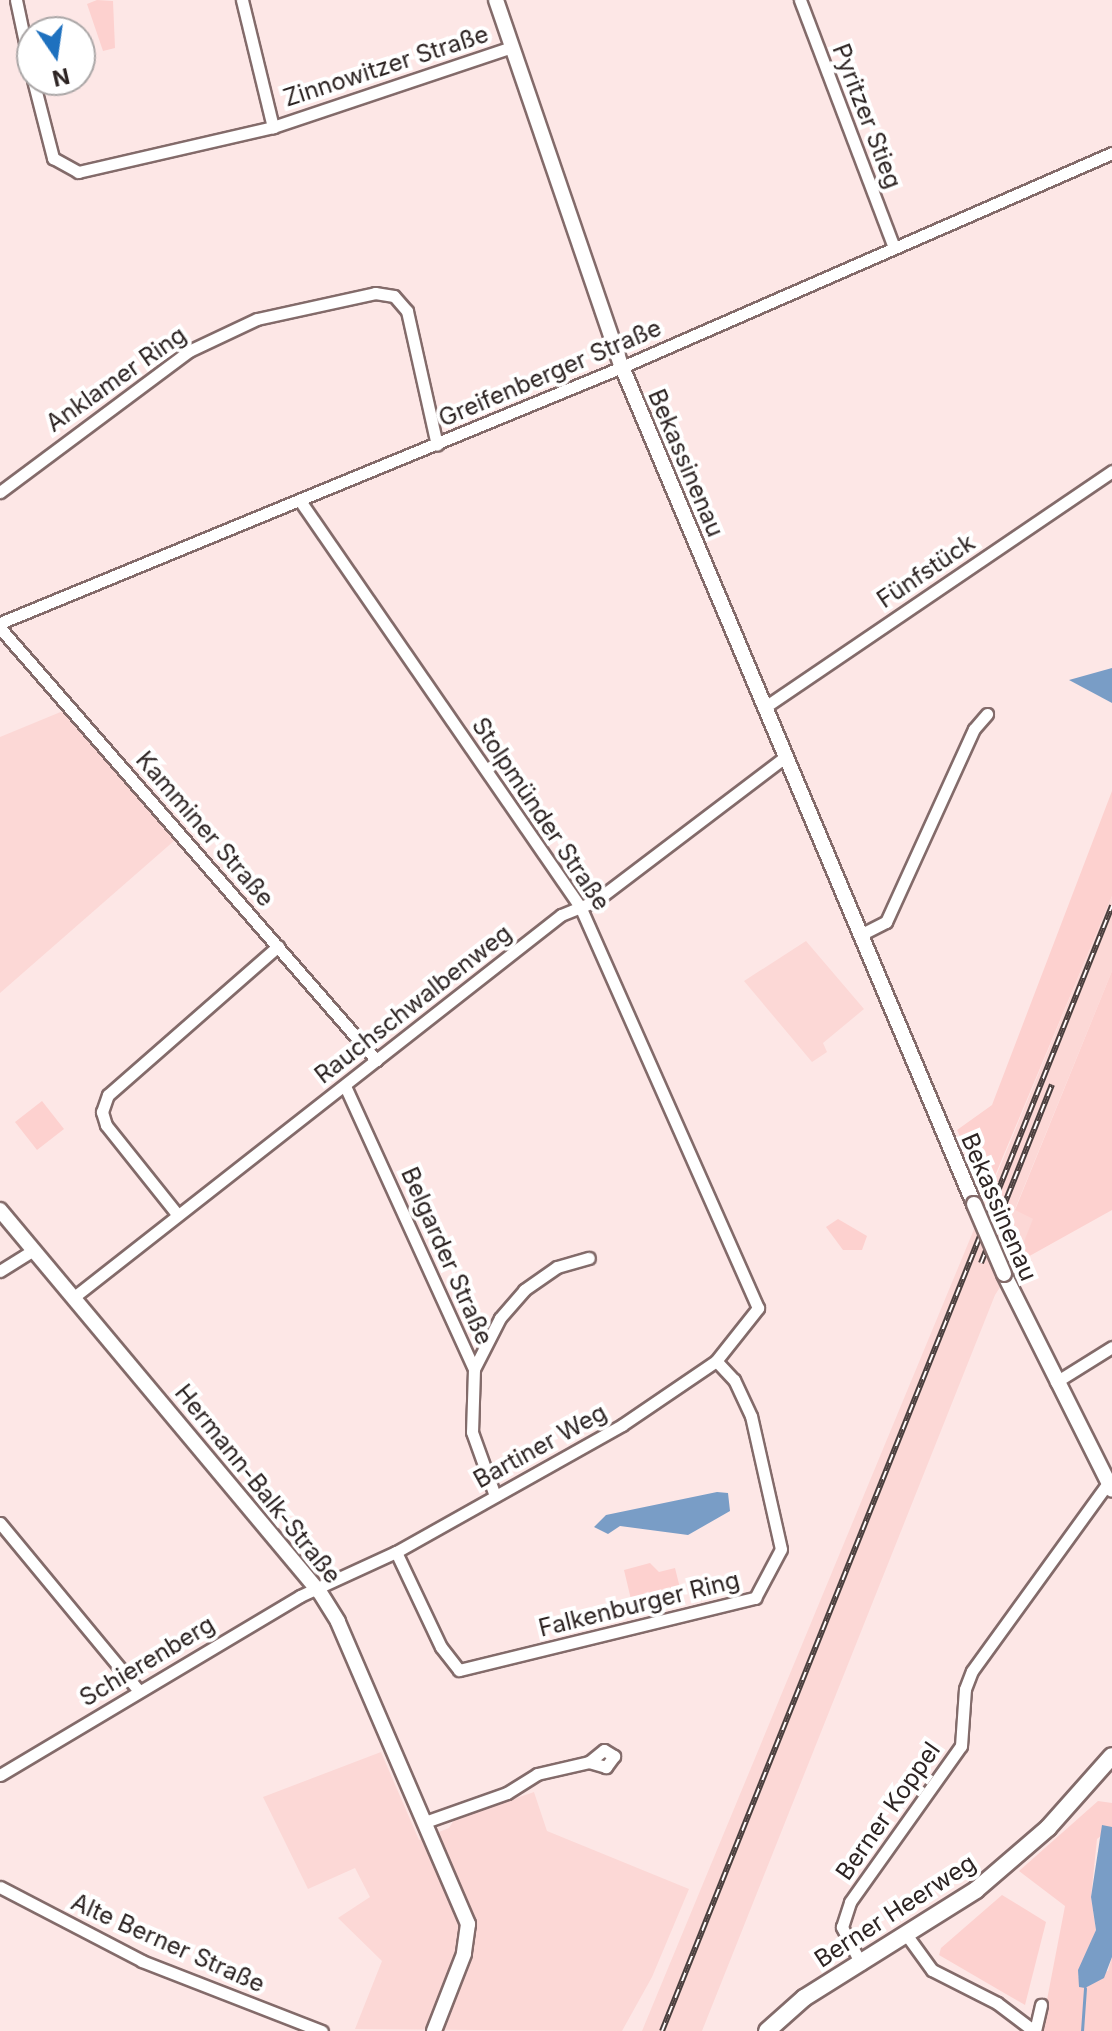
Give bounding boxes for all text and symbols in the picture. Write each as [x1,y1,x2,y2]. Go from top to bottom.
north arrow [16,16,96,96]
street label: Zinnowitzer Straße [280,19,492,113]
street label: Pyritzer Stieg [826,40,908,192]
text: N [50,63,72,92]
street label: Greifenberger Straße [434,313,666,433]
street label: Anklamer Ring [41,320,191,438]
street label: Bekassinenau [642,385,730,541]
street label: Fünfstück [872,528,980,614]
street label: Stolpmünder Straße [466,712,616,916]
street label: Kamminer Straße [130,746,280,912]
street label: Rauchschwalbenweg [309,918,517,1090]
street label: Bekassinenau [955,1129,1043,1285]
street label: Belgarder Straße [395,1163,499,1349]
street label: Hermann-Balk-Straße [169,1379,347,1589]
street label: Bartiner Weg [469,1398,611,1494]
street label: Falkenburger Ring [536,1565,742,1643]
street label: Schierenberg [74,1610,220,1712]
street label: Berner Koppel [830,1736,946,1886]
street label: Berner Heerweg [809,1848,981,1974]
street label: Alte Berner Straße [67,1887,269,1999]

